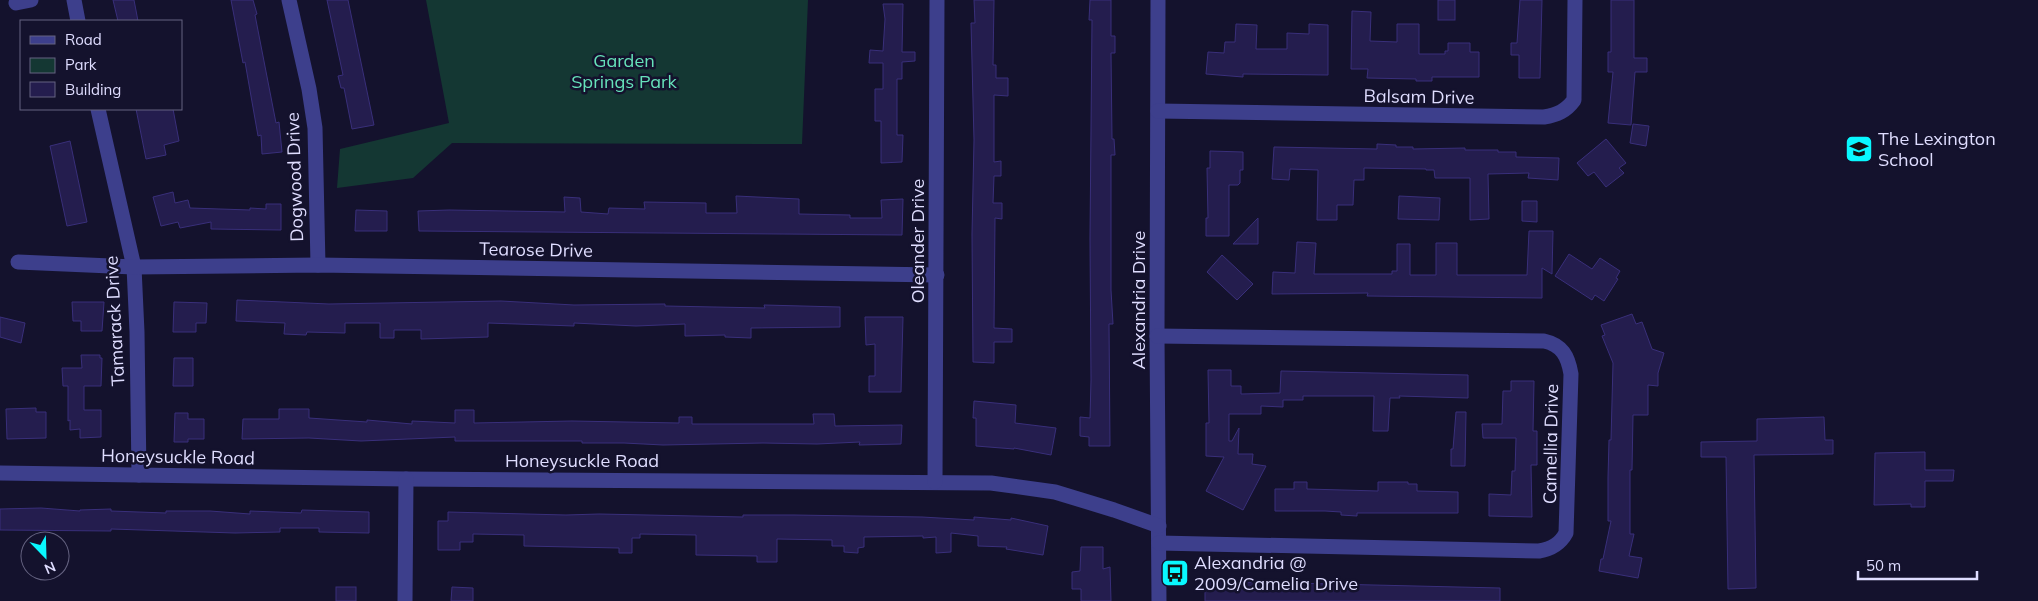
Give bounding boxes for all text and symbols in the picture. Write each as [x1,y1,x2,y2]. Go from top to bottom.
legend [20,20,182,110]
text: Road [65,30,102,49]
park label: Garden Springs Park [571,49,678,93]
text: Park [65,55,97,74]
text: Building [65,80,121,99]
street label: Balsam Drive [1363,84,1475,109]
street label: Dogwood Drive [281,112,308,242]
place label: The Lexington School [1878,127,1996,171]
school or university icon: The Lexington School [1844,134,1874,164]
street label: Oleander Drive [906,179,929,303]
street label: Alexandria Drive [1127,231,1150,369]
street label: Tearose Drive [479,237,593,262]
street label: Tamarack Drive [100,255,129,387]
street label: Camellia Drive [1538,384,1563,504]
street label: Honeysuckle Road [101,444,255,469]
street label: Honeysuckle Road [505,449,659,472]
north arrow [20,531,70,581]
scale bar [1858,548,1977,580]
place label: Alexandria @ 2009/Camelia Drive [1194,551,1358,595]
text: 50 m [1866,556,1901,575]
text: N [42,558,58,578]
bus stop icon: Alexandria @ 2009/Camelia Drive [1160,558,1190,588]

